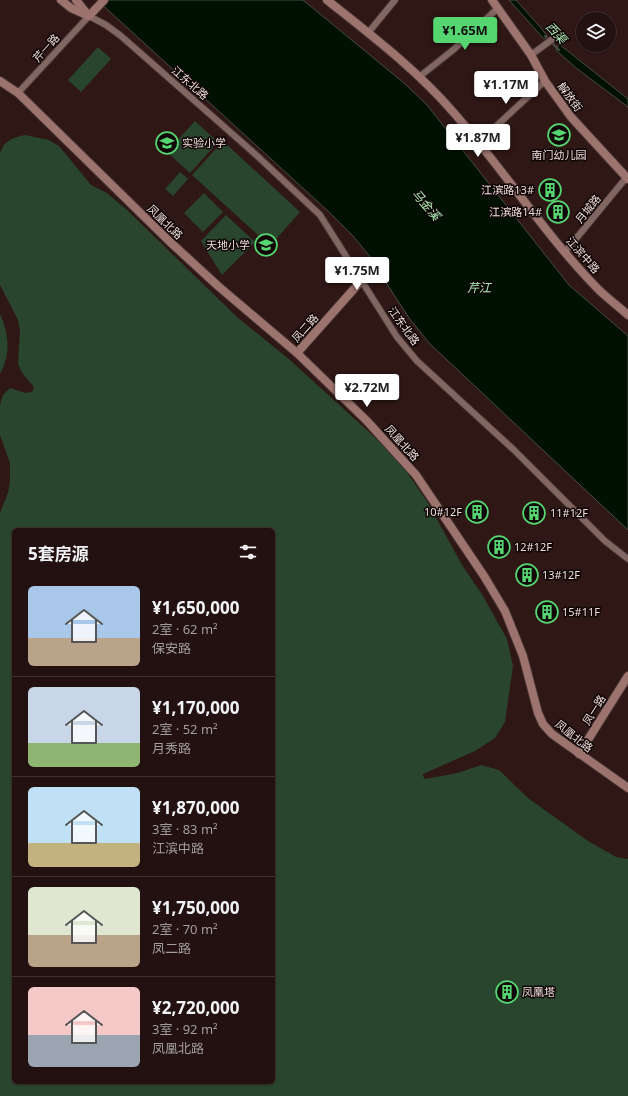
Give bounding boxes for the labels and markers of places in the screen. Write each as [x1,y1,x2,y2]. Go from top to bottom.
pin: ¥1.65M [432,17,498,51]
pin: ¥1.17M [473,71,539,105]
school or university icon: 南门幼儿园 [546,122,572,148]
pin: ¥1.87M [445,124,511,158]
school or university icon: 实验小学 [154,130,180,156]
place label: 实验小学 [182,135,226,150]
place label: 南门幼儿园 [532,147,587,162]
building icon: 江滨路13# [537,177,563,203]
place label: 江滨路13# [481,182,534,197]
building icon: 江滨路14# [545,199,571,225]
place label: 江滨路14# [489,204,542,219]
school or university icon: 天地小学 [253,232,279,258]
place label: 天地小学 [206,237,250,252]
pin: ¥1.75M [324,257,390,291]
pin: ¥2.72M [334,374,400,408]
building icon: 10#12F [464,499,490,525]
building icon: 11#12F [521,500,547,526]
place label: 10#12F [424,504,462,519]
place label: 11#12F [550,505,588,520]
building icon: 12#12F [486,534,512,560]
place label: 12#12F [514,539,552,554]
building icon: 13#12F [514,562,540,588]
place label: 13#12F [542,567,580,582]
building icon: 15#11F [534,599,560,625]
place label: 15#11F [562,604,600,619]
building icon: 凤凰塔 [494,979,520,1005]
place label: 凤凰塔 [522,984,555,999]

